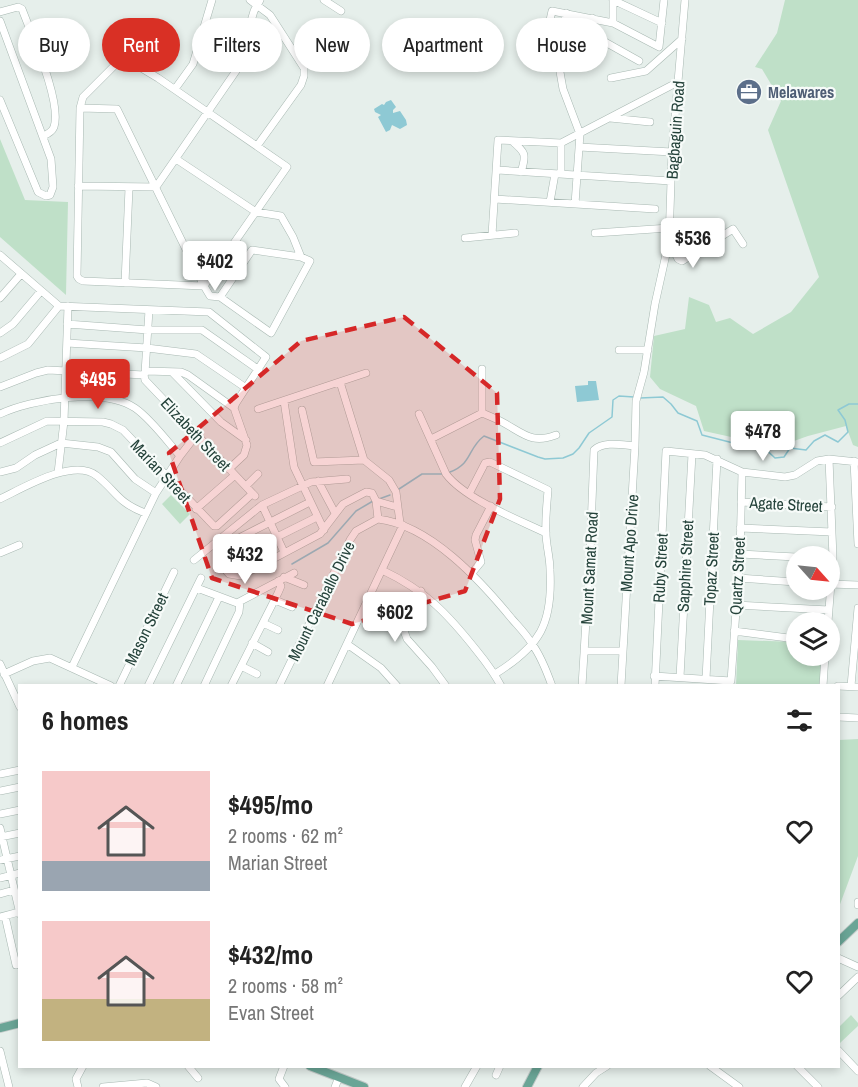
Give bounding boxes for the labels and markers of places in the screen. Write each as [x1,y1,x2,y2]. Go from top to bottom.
office icon: Melawares [734,77,764,107]
place label: Melawares [768,81,834,103]
pin: $536 [657,218,729,269]
pin: $402 [179,241,251,292]
pin: $495 [62,359,134,410]
pin: $478 [727,411,799,462]
pin: $432 [209,534,281,585]
pin: $602 [359,592,431,643]

